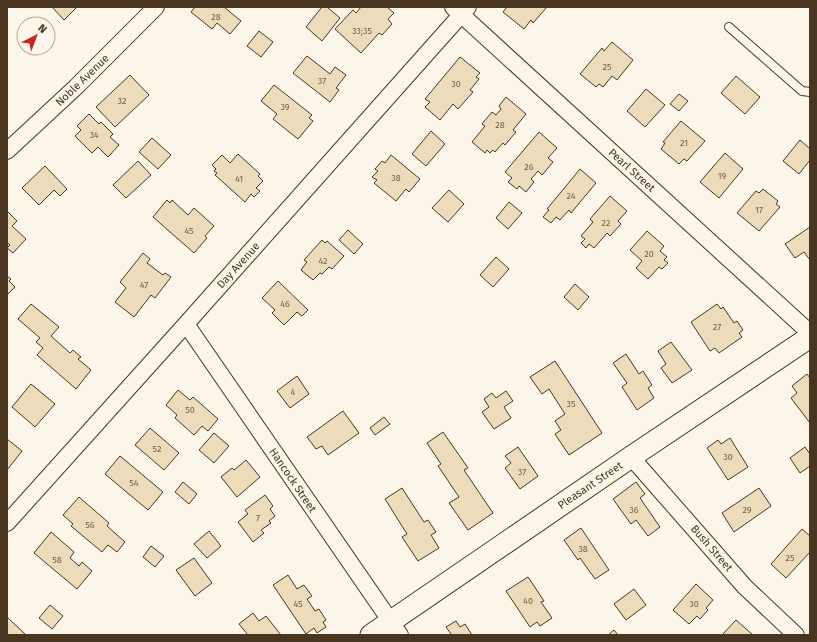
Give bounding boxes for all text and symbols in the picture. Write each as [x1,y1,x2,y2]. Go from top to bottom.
house number: 28 [211,12,221,22]
north arrow [16,16,56,56]
text: N [35,22,49,36]
house number: 33;35 [352,26,373,36]
street label: Noble Avenue [53,52,112,109]
house number: 25 [603,62,612,72]
house number: 37 [318,76,326,86]
house number: 30 [451,79,461,89]
house number: 32 [118,96,126,106]
house number: 39 [280,102,290,112]
house number: 28 [495,120,505,130]
house number: 34 [89,130,99,140]
house number: 21 [680,138,688,148]
street label: Pearl Street [606,146,658,195]
house number: 26 [524,162,534,172]
house number: 19 [718,171,727,181]
house number: 38 [391,173,401,183]
house number: 41 [235,174,243,184]
house number: 24 [566,191,576,201]
house number: 17 [755,205,763,215]
house number: 22 [602,218,610,228]
house number: 45 [184,226,194,236]
street label: Day Avenue [214,240,262,291]
house number: 20 [644,249,654,259]
house number: 42 [318,256,328,266]
house number: 47 [140,280,148,290]
house number: 46 [280,299,290,309]
house number: 27 [713,322,721,332]
house number: 4 [291,387,296,397]
house number: 35 [566,399,576,409]
house number: 50 [185,405,195,415]
house number: 52 [153,444,161,454]
street label: Hancock Street [266,446,319,515]
house number: 30 [723,452,733,462]
street label: Pleasant Street [555,459,625,512]
house number: 37 [518,467,526,477]
house number: 54 [129,478,139,488]
house number: 36 [629,505,639,515]
house number: 29 [742,505,752,515]
house number: 7 [256,513,260,523]
house number: 56 [85,520,95,530]
street label: Bush Street [688,522,735,574]
house number: 38 [578,544,588,554]
house number: 25 [786,553,795,563]
house number: 58 [52,555,62,565]
house number: 40 [523,596,533,606]
house number: 45 [293,599,303,609]
house number: 30 [689,599,699,609]

